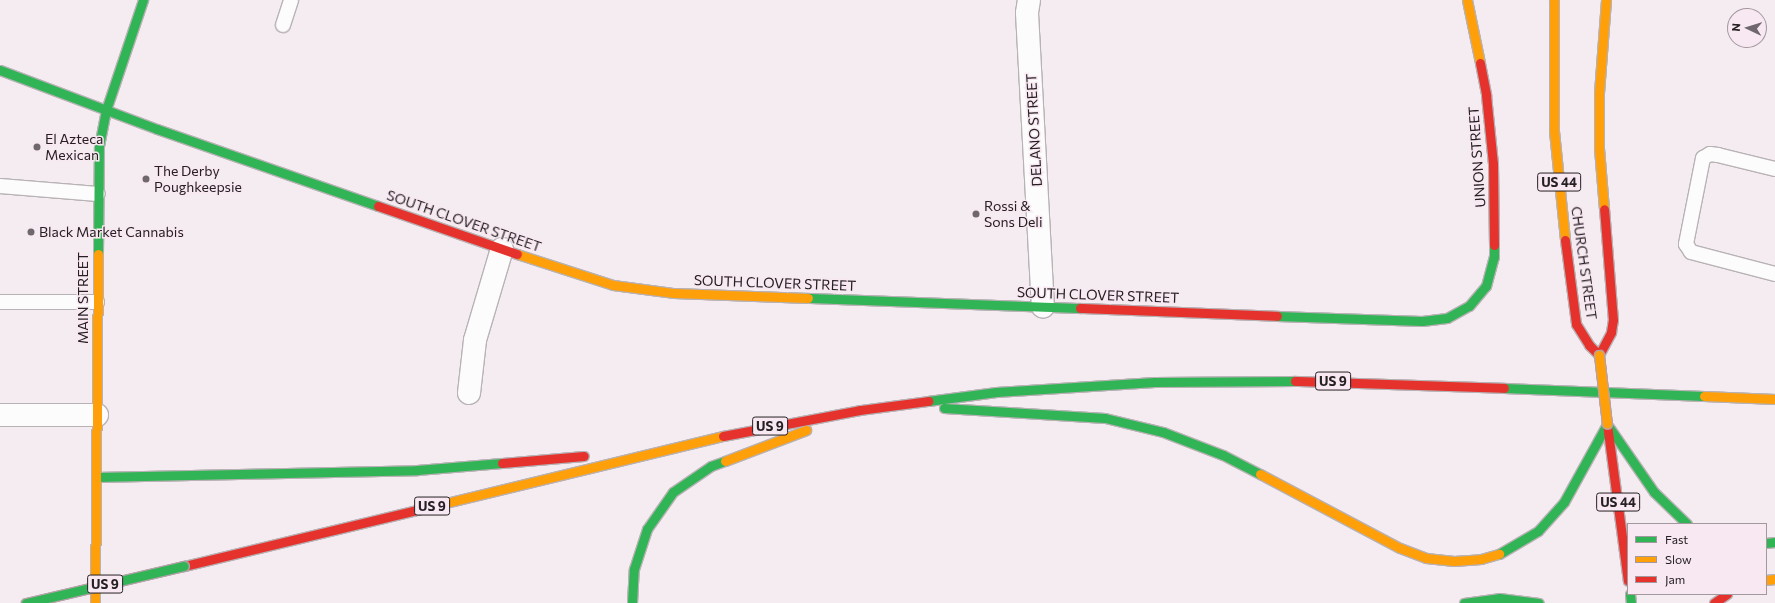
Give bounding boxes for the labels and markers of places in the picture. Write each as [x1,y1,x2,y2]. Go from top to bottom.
place label: El Azteca Mexican [45,131,103,164]
marker: El Azteca Mexican [32,142,42,152]
place label: The Derby Poughkeepsie [154,163,242,196]
marker: The Derby Poughkeepsie [141,174,151,184]
place label: Rossi & Sons Deli [984,198,1042,230]
marker: Rossi & Sons Deli [971,209,981,219]
place label: Black Market Cannabis [39,224,184,240]
marker: Black Market Cannabis [26,227,36,237]

